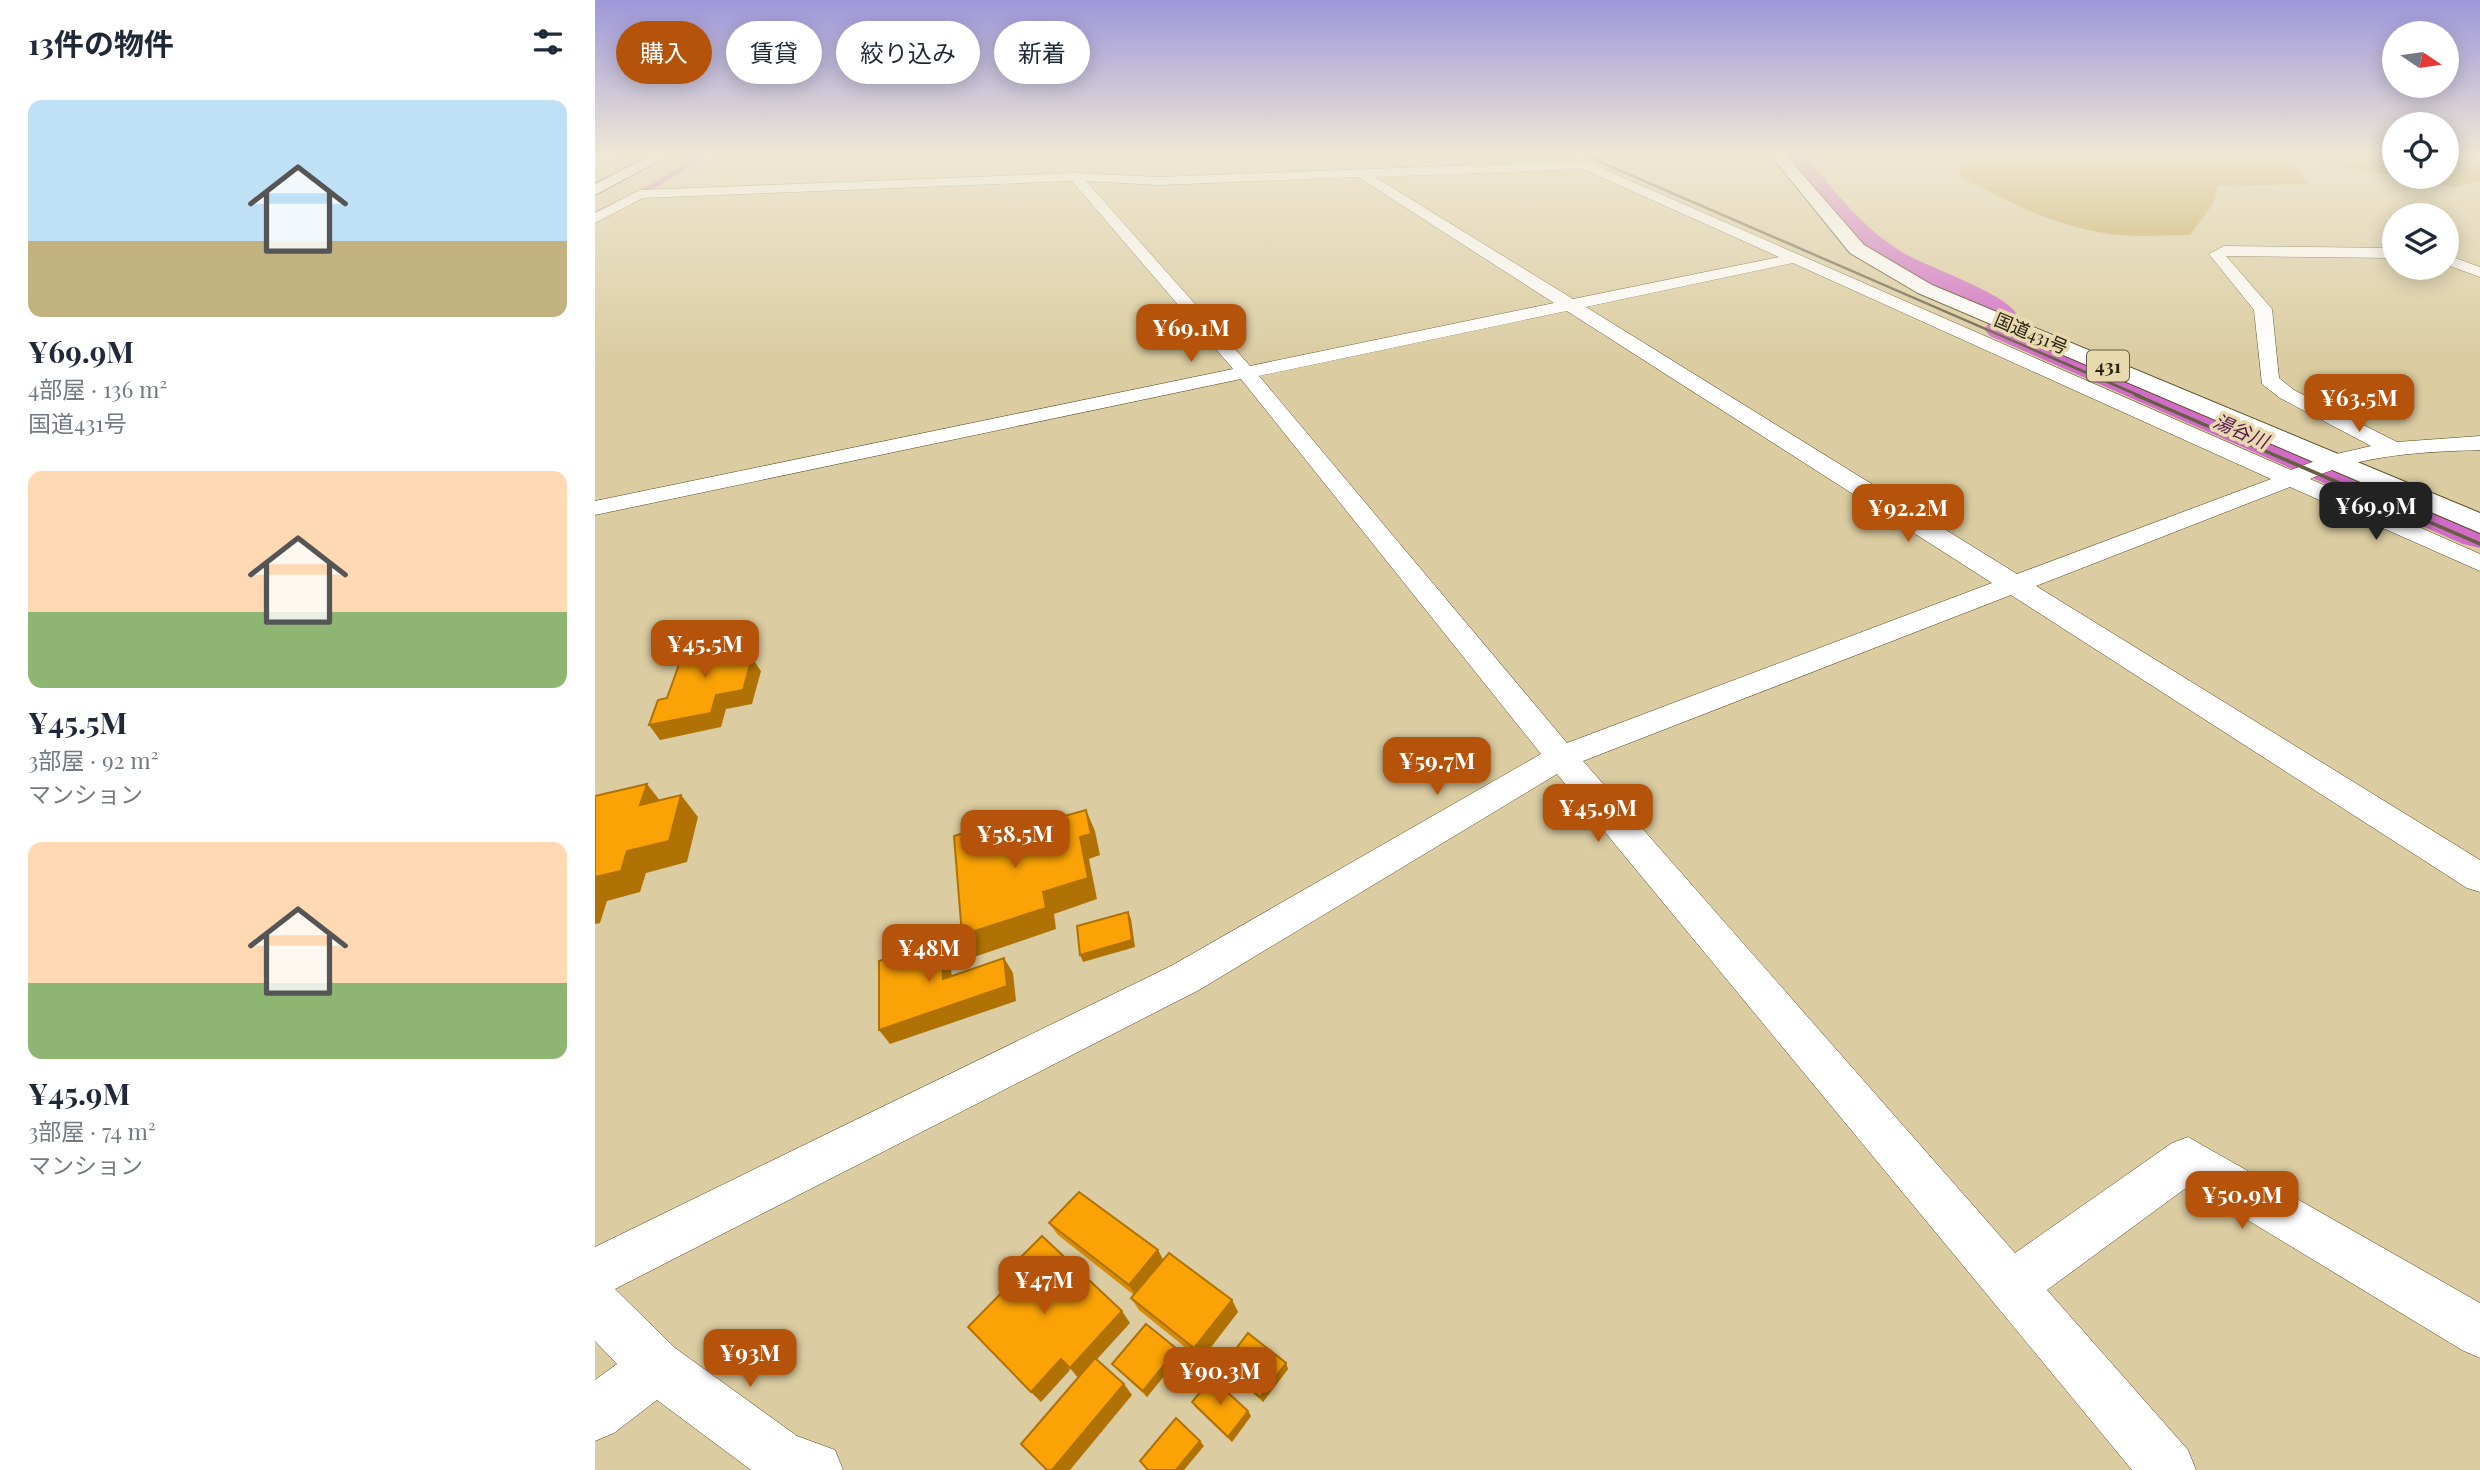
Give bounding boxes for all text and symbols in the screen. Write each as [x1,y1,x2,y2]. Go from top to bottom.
chip: 購入 [616,21,712,84]
chip: 賃貸 [726,21,822,84]
chip: 絞り込み [836,21,980,84]
chip: 新着 [994,21,1090,84]
north arrow [2382,21,2459,98]
map controls [2382,21,2459,280]
text: 13件の物件 [28,23,174,63]
icon: filters [529,23,567,61]
button: locate [2382,112,2459,189]
icon: home [235,146,361,272]
button: layers [2382,203,2459,280]
pin: ¥69.1M [1134,304,1248,364]
street label: 国道431号 [1991,307,2072,359]
text: ¥69.1M [1152,311,1230,342]
text: ¥69.9M [28,331,134,371]
road number: 431 [2087,350,2129,382]
text: 4部屋 · 136 m² [28,373,167,404]
pin: ¥63.5M [2302,374,2416,434]
text: ¥63.5M [2320,381,2398,412]
text: 国道431号 [28,407,127,438]
water label: 湯谷川 [2210,407,2275,454]
pin: ¥69.9M [2319,482,2433,542]
pin: ¥92.2M [1851,484,1965,544]
text: ¥69.9M [2335,489,2417,520]
text: ¥92.2M [1868,491,1948,522]
icon: home [235,517,361,643]
pin: ¥45.5M [648,620,762,680]
text: ¥45.5M [667,627,743,658]
text: ¥45.5M [28,702,127,742]
pin: ¥59.7M [1380,738,1494,797]
text: 3部屋 · 92 m² [28,744,159,775]
text: ¥59.7M [1399,744,1475,775]
text: マンション [28,778,143,809]
pin: ¥45.9M [1541,784,1655,844]
text: ¥45.9M [1559,791,1637,822]
pin: ¥58.5M [958,810,1072,870]
text: ¥58.5M [977,817,1053,848]
icon: home [235,888,361,1014]
pin: ¥48M [888,925,970,984]
text: ¥48M [898,931,960,962]
text: ¥45.9M [28,1073,130,1113]
text: 3部屋 · 74 m² [28,1115,156,1146]
text: マンション [28,1149,143,1180]
pin: ¥50.9M [2185,1172,2299,1231]
text: ¥50.9M [2201,1178,2283,1209]
pin: ¥47M [1003,1256,1085,1316]
text: ¥47M [1014,1263,1074,1294]
pin: ¥93M [709,1330,791,1389]
text: ¥93M [720,1336,780,1367]
pin: ¥90.3M [1163,1348,1277,1407]
text: ¥90.3M [1179,1354,1261,1385]

